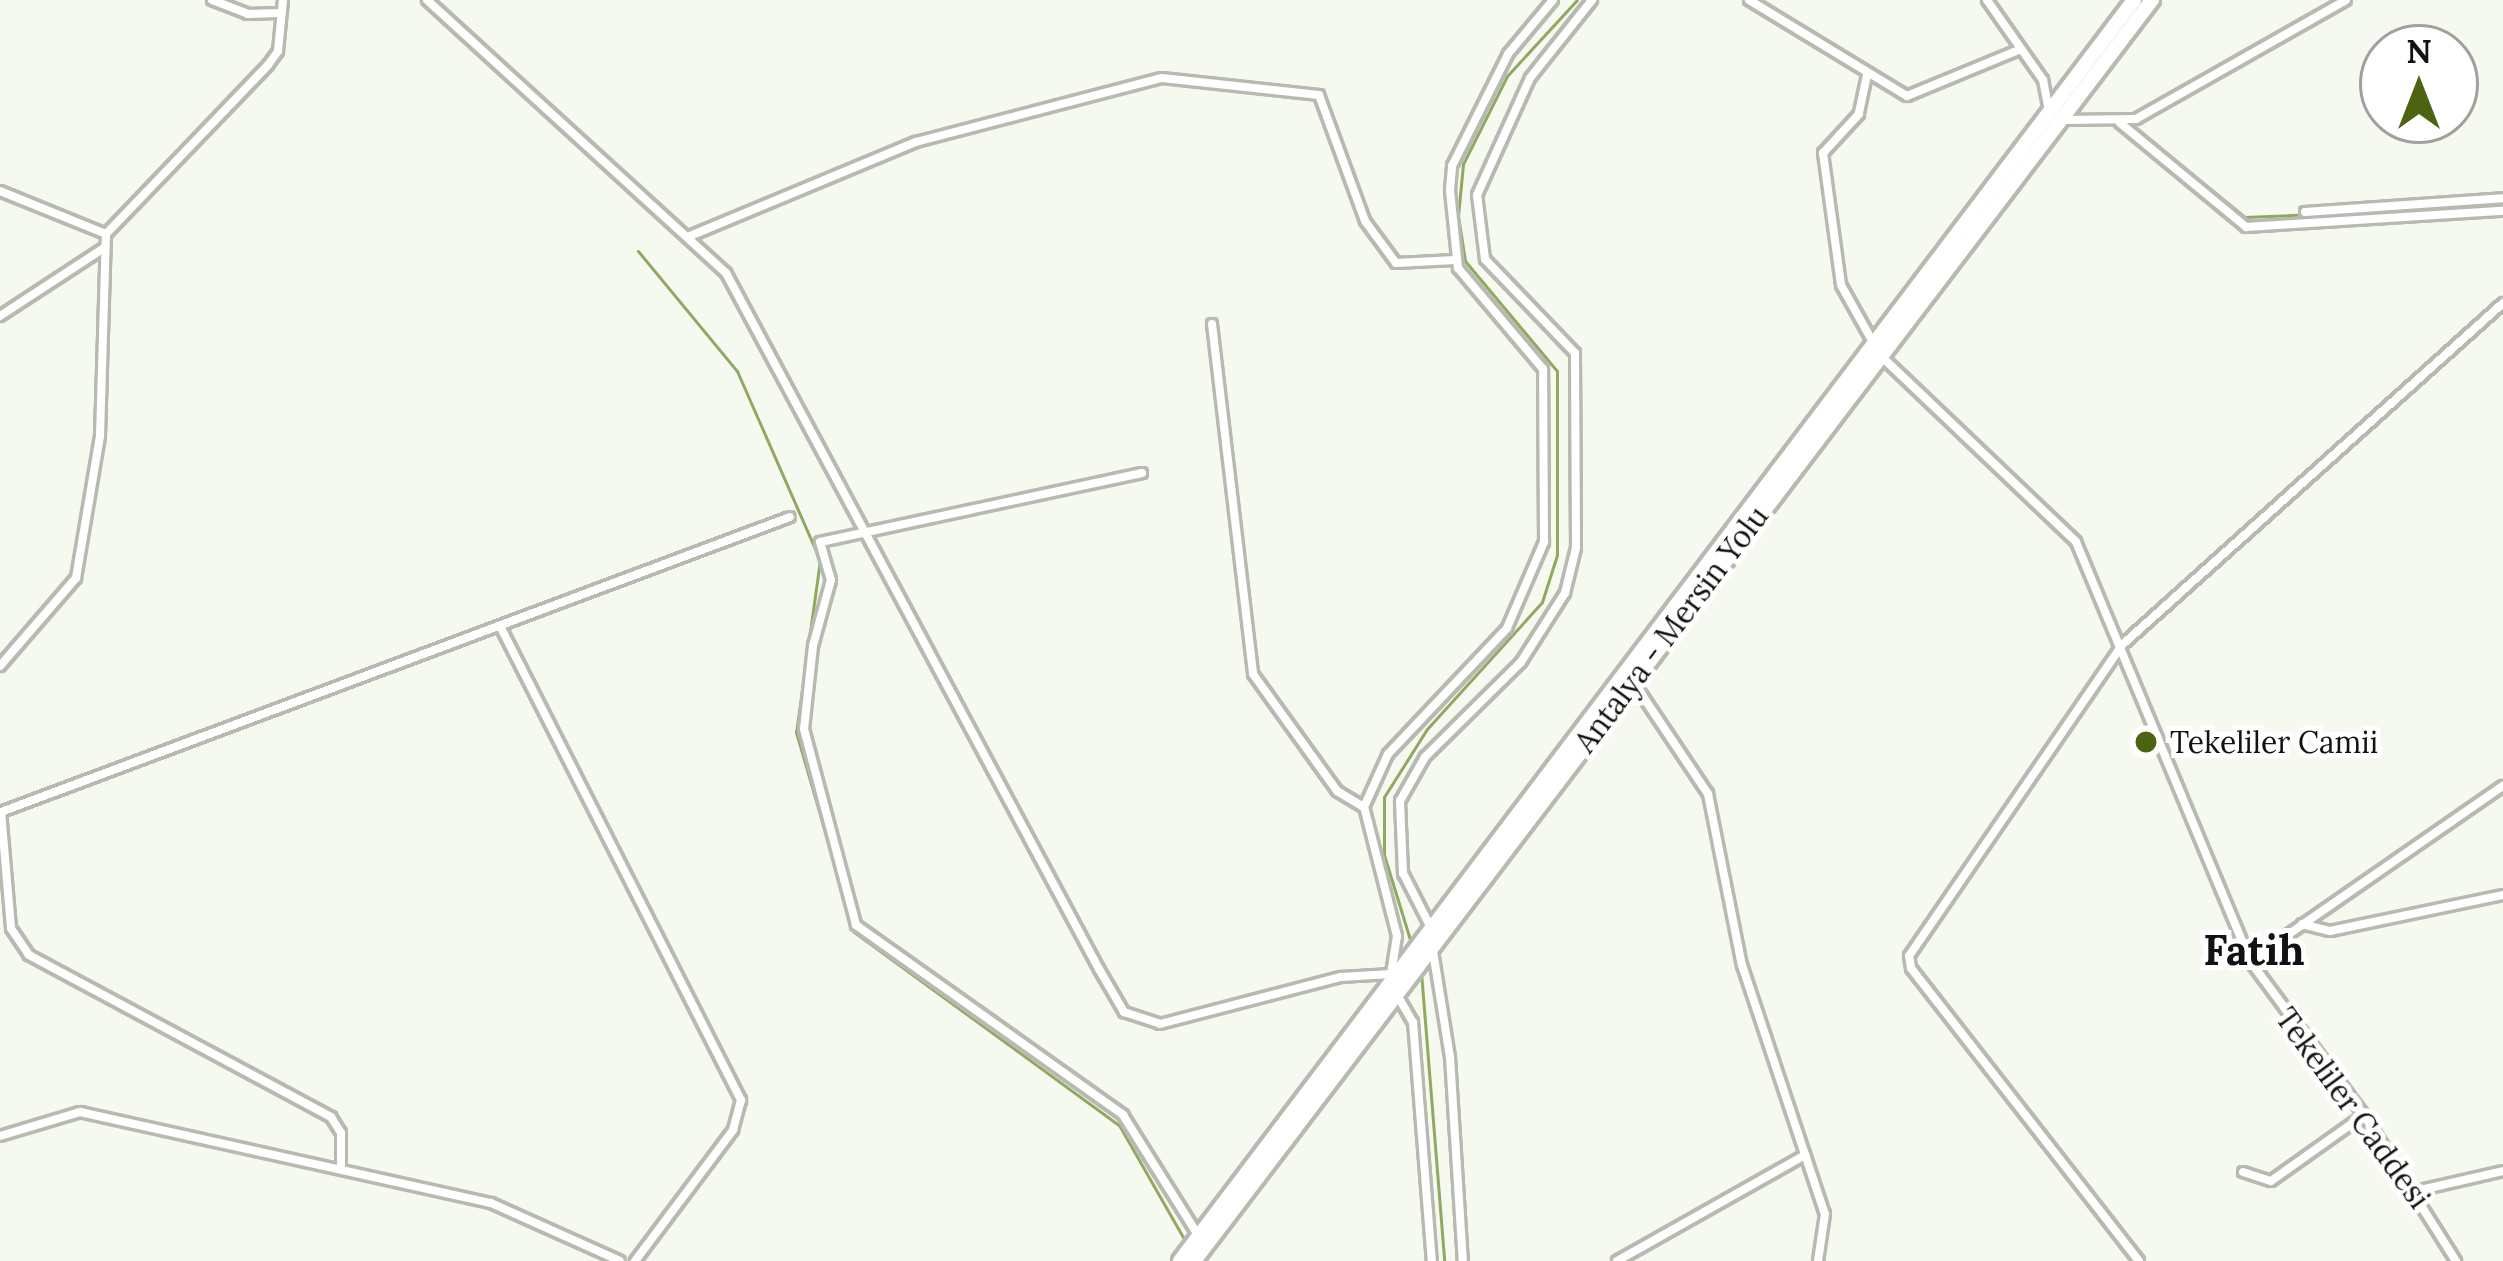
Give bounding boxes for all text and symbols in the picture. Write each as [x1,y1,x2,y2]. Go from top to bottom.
north arrow [2359,24,2479,144]
text: N [2406,30,2432,72]
street label: Antalya - Mersin Yolu [1567,499,1775,759]
place label: Tekeliler Camii [2170,724,2378,760]
marker: Tekeliler Camii [2133,729,2159,755]
district label: Fatih [2203,925,2305,975]
street label: Tekeliler Caddesi [2268,1001,2438,1215]

